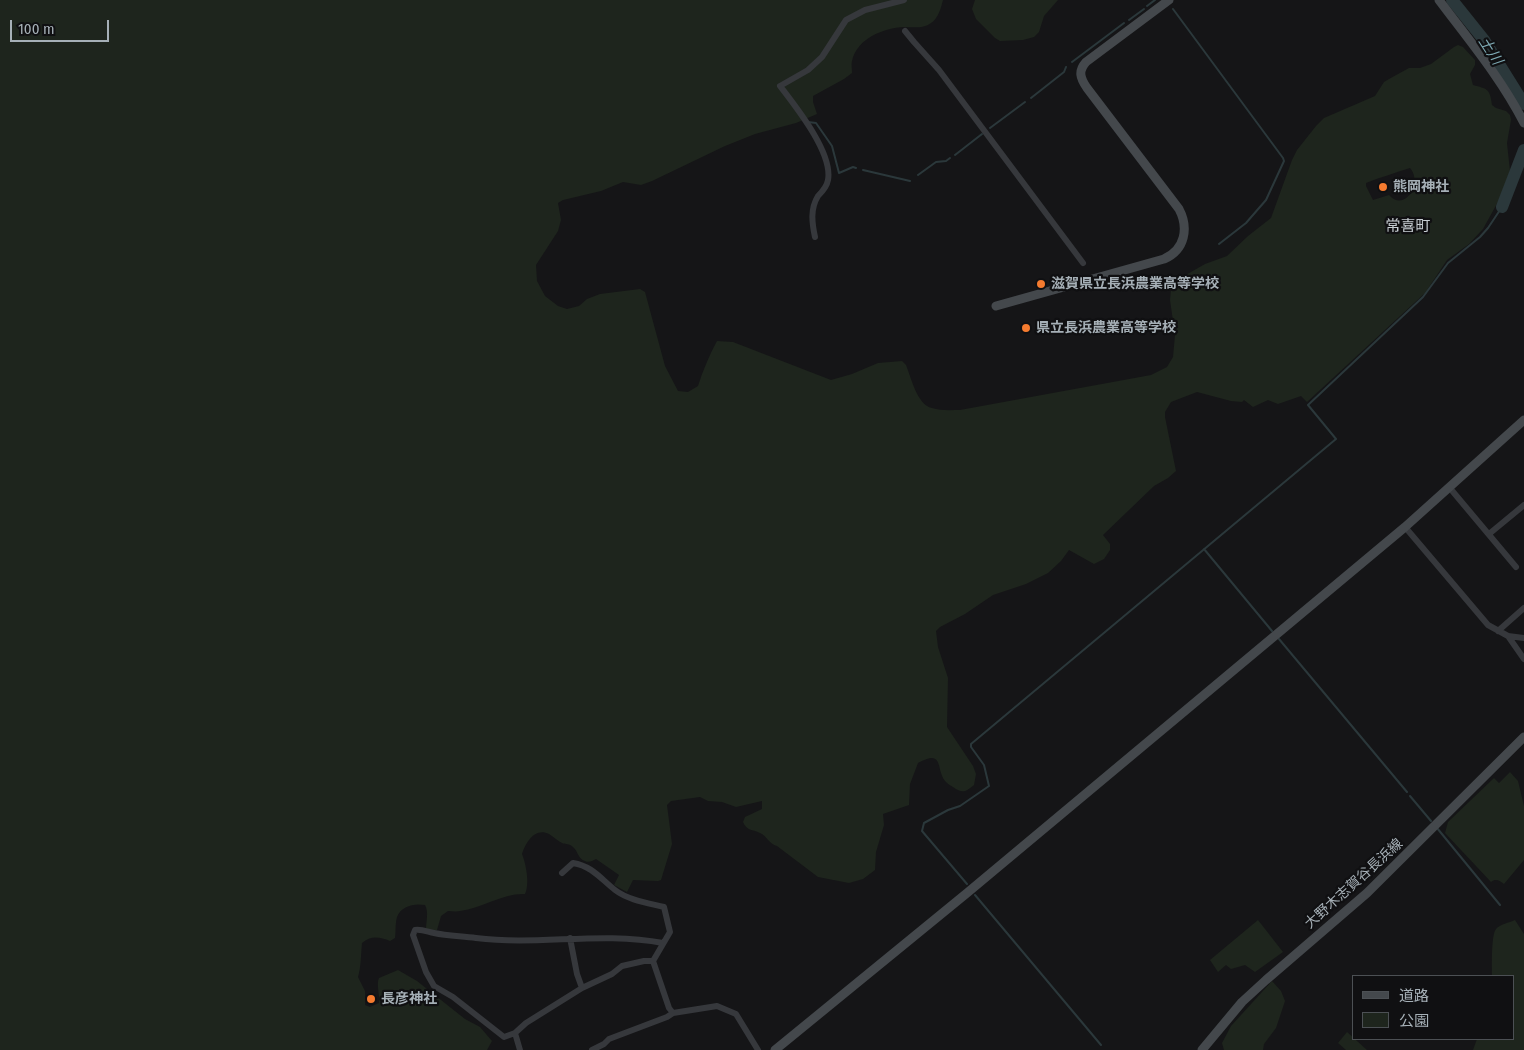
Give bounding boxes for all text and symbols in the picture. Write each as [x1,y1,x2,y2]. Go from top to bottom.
scale bar [12,10,111,42]
text: 100 m [18,20,55,38]
water label: 土川 [1474,34,1506,68]
place label: 熊岡神社 [1393,179,1449,195]
marker: 熊岡神社 [1377,181,1389,193]
district label: 常喜町 [1386,218,1430,236]
place label: 滋賀県立長浜農業高等学校 [1051,276,1219,292]
marker: 滋賀県立長浜農業高等学校 [1035,278,1047,290]
place label: 県立長浜農業高等学校 [1036,320,1176,336]
marker: 県立長浜農業高等学校 [1020,322,1032,334]
street label: 大野木志賀谷長浜線 [1302,836,1406,932]
legend [1352,975,1514,1040]
text: 道路 [1399,987,1429,1005]
place label: 長彦神社 [381,991,437,1007]
marker: 長彦神社 [365,993,377,1005]
text: 公園 [1399,1012,1429,1030]

